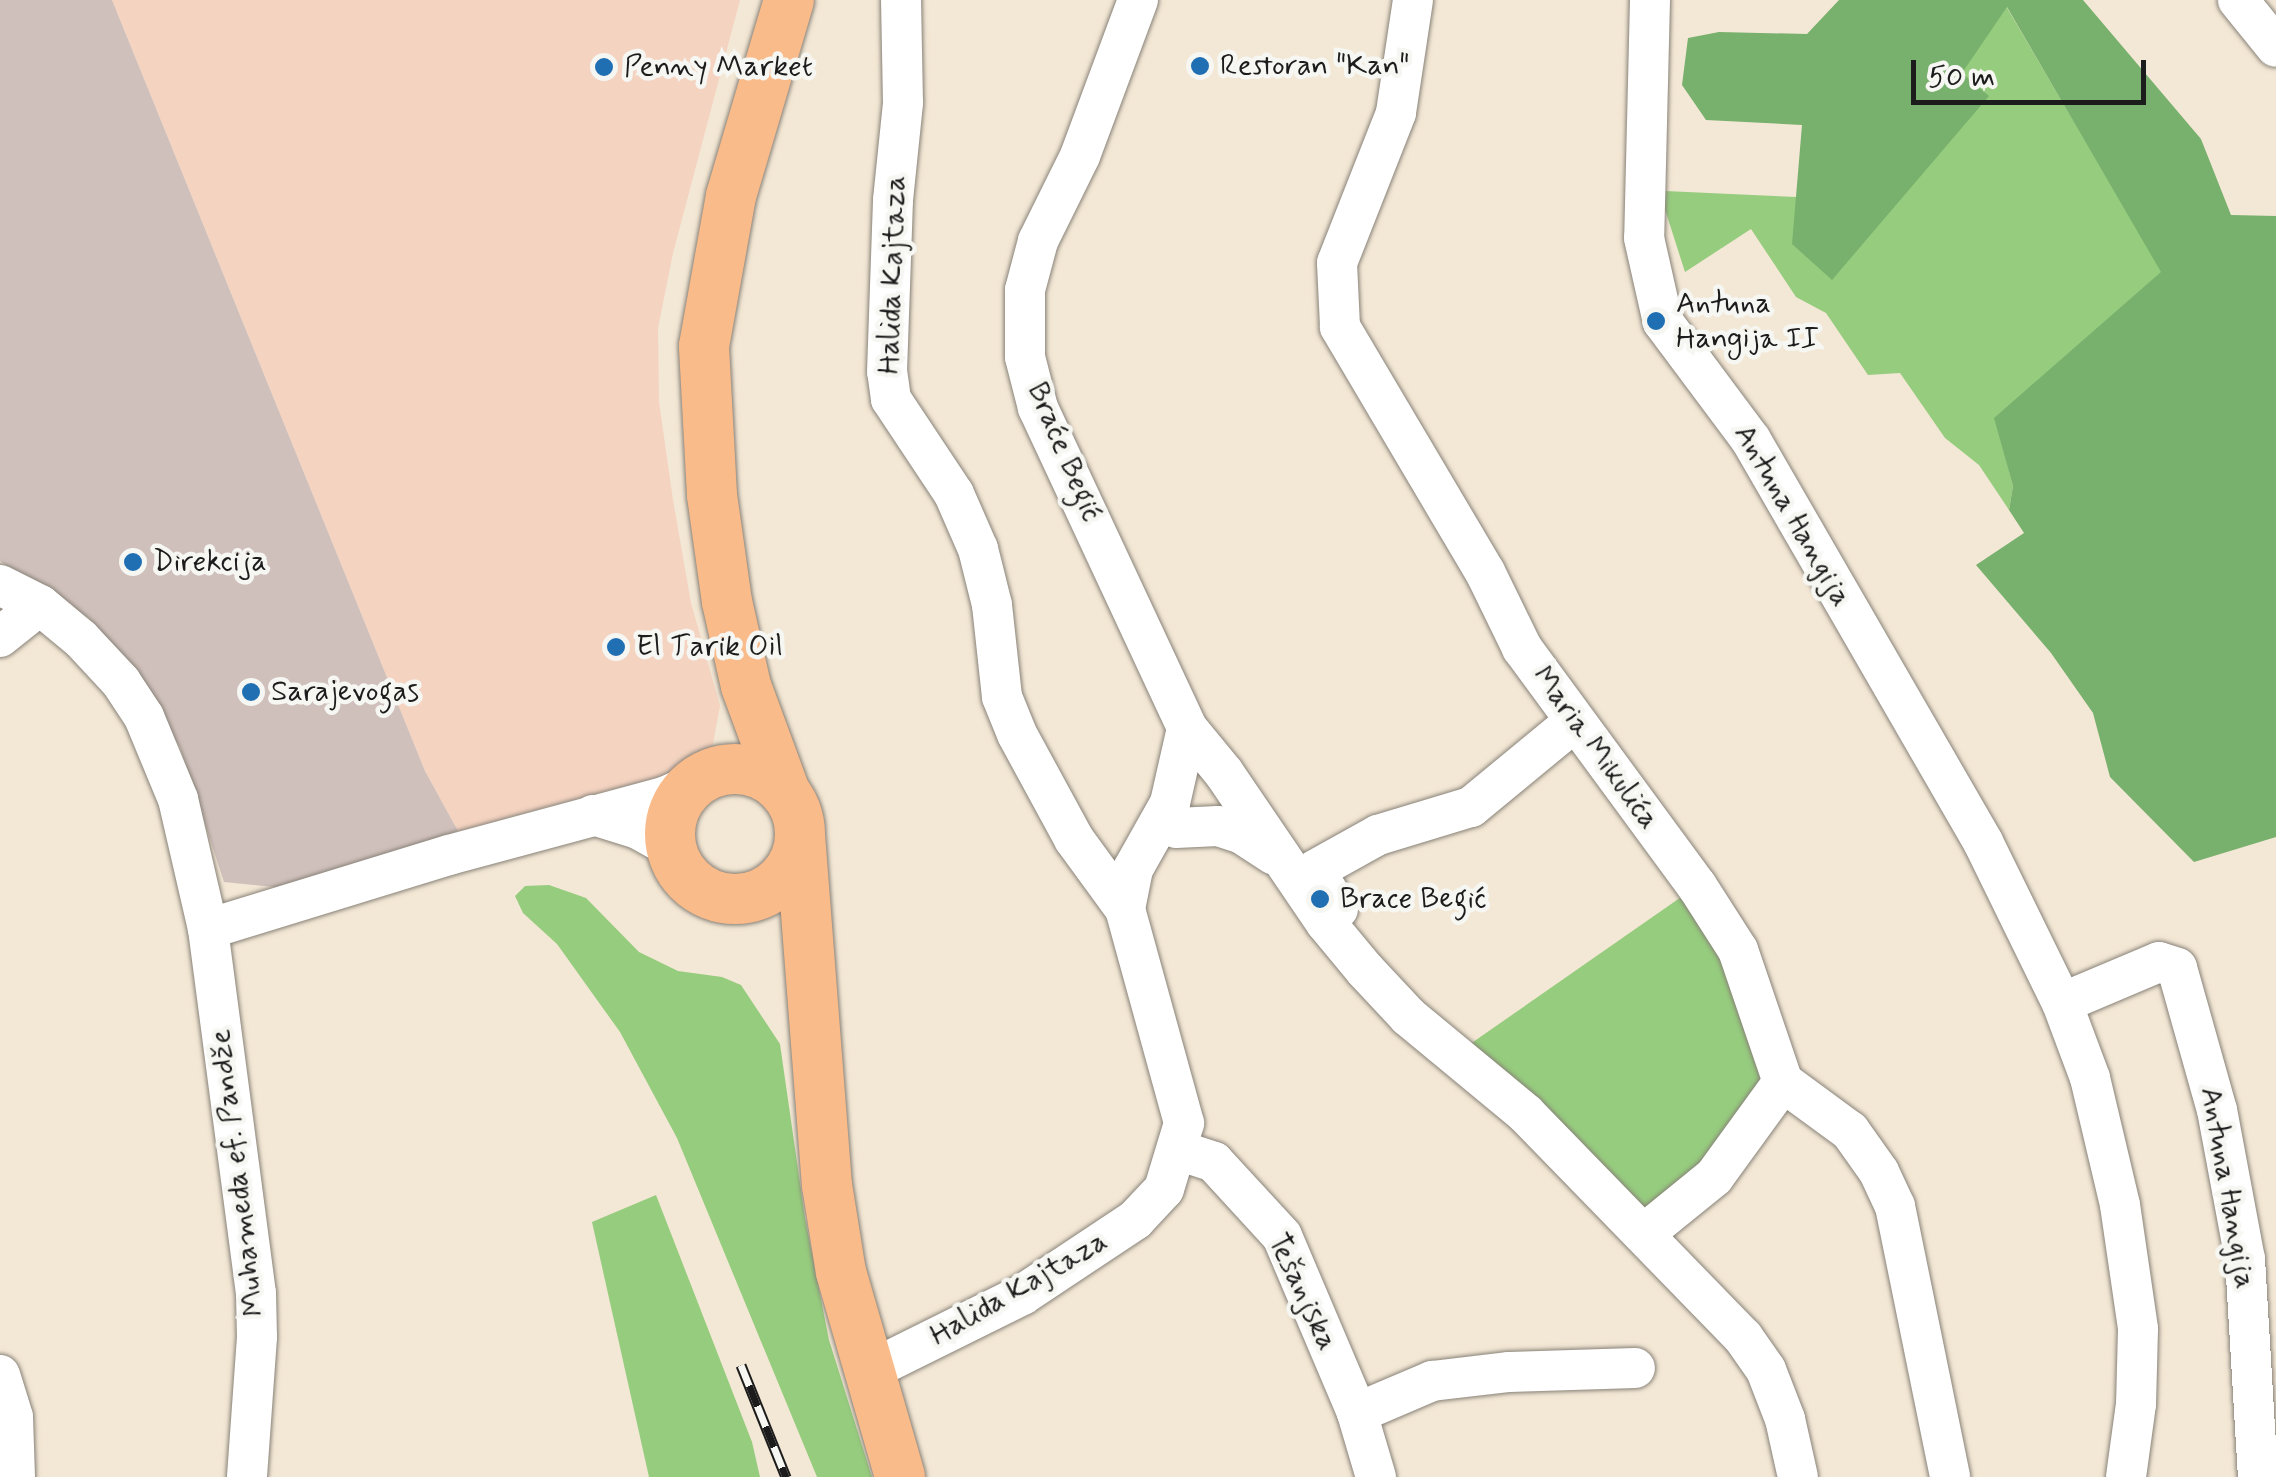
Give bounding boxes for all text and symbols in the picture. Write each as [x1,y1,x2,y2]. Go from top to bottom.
scale bar [1916,40,2151,102]
place label: Restoran "Kan" [1220,48,1409,84]
place label: Penny Market [624,49,816,85]
marker: Restoran "Kan" [1189,55,1211,77]
marker: Penny Market [593,56,615,78]
text: 50 m [1928,58,1995,97]
street label: Halida Kajtaza [872,175,914,375]
place label: Antuna Hangija II [1676,286,1819,356]
marker: Antuna Hangija II [1645,310,1667,332]
street label: Braće Begić [1018,376,1110,528]
street label: Antuna Hangija [1725,418,1859,614]
place label: Direkcija [153,544,267,580]
marker: Direkcija [122,551,144,573]
place label: El Tarik Oil [636,629,775,665]
marker: El Tarik Oil [605,636,627,658]
street label: Maria Mikulića [1524,659,1666,837]
place label: Sarajevogas [271,674,419,710]
marker: Sarajevogas [240,681,262,703]
place label: Brace Begić [1340,881,1487,917]
marker: Brace Begić [1309,888,1331,910]
street label: Muhameda ef. Pandže [202,1027,274,1319]
street label: Antuna Hangija [2192,1084,2262,1292]
street label: Halida Kajtaza [924,1224,1114,1354]
street label: Tešanjska [1259,1228,1345,1356]

